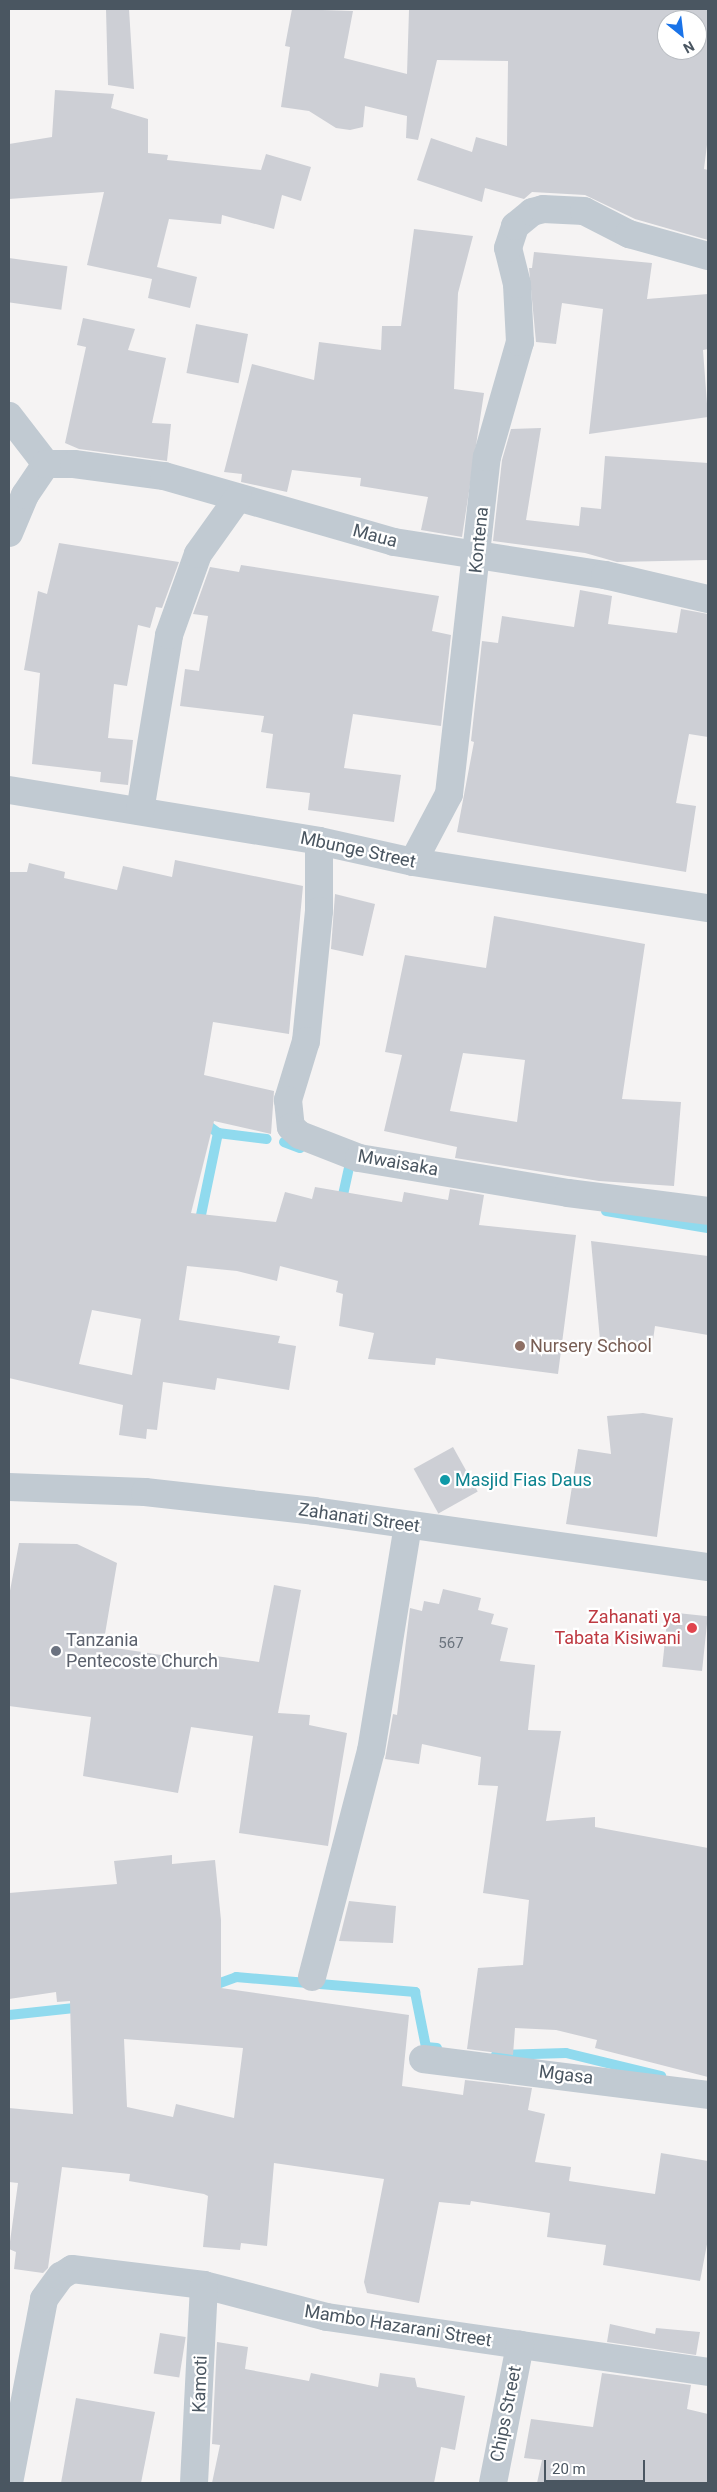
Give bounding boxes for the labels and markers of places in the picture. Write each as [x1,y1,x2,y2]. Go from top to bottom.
place label: Nursery School [530,1335,652,1357]
marker: Nursery School [514,1340,526,1352]
place label: Masjid Fias Daus [455,1469,592,1491]
marker: Masjid Fias Daus [439,1474,451,1486]
place label: Zahanati ya Tabata Kisiwani [554,1607,681,1650]
marker: Zahanati ya Tabata Kisiwani [685,1621,699,1635]
place label: Tanzania Pentecoste Church [66,1630,218,1672]
marker: Tanzania Pentecoste Church [50,1645,62,1657]

